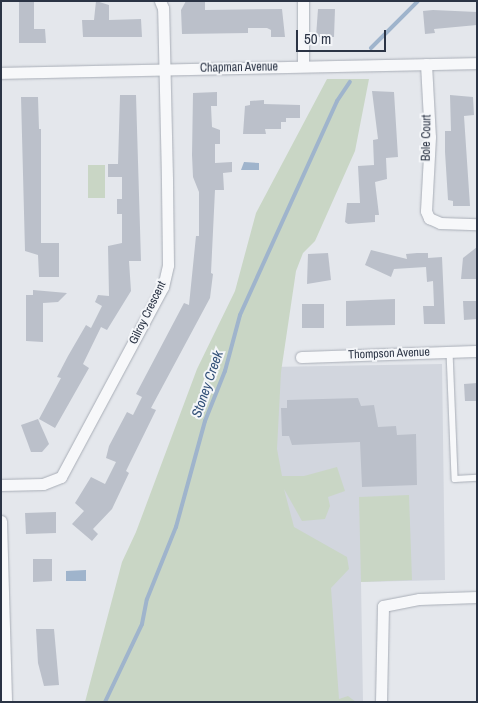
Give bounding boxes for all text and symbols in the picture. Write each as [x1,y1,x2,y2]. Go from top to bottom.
scale bar [298,20,388,52]
text: 50 m [304,28,331,49]
street label: Chapman Avenue [200,60,278,76]
street label: Bole Court [419,115,435,161]
street label: Gilroy Crescent [127,279,169,347]
street label: Thompson Avenue [348,345,430,363]
water label: Stoney Creek [188,348,226,420]

